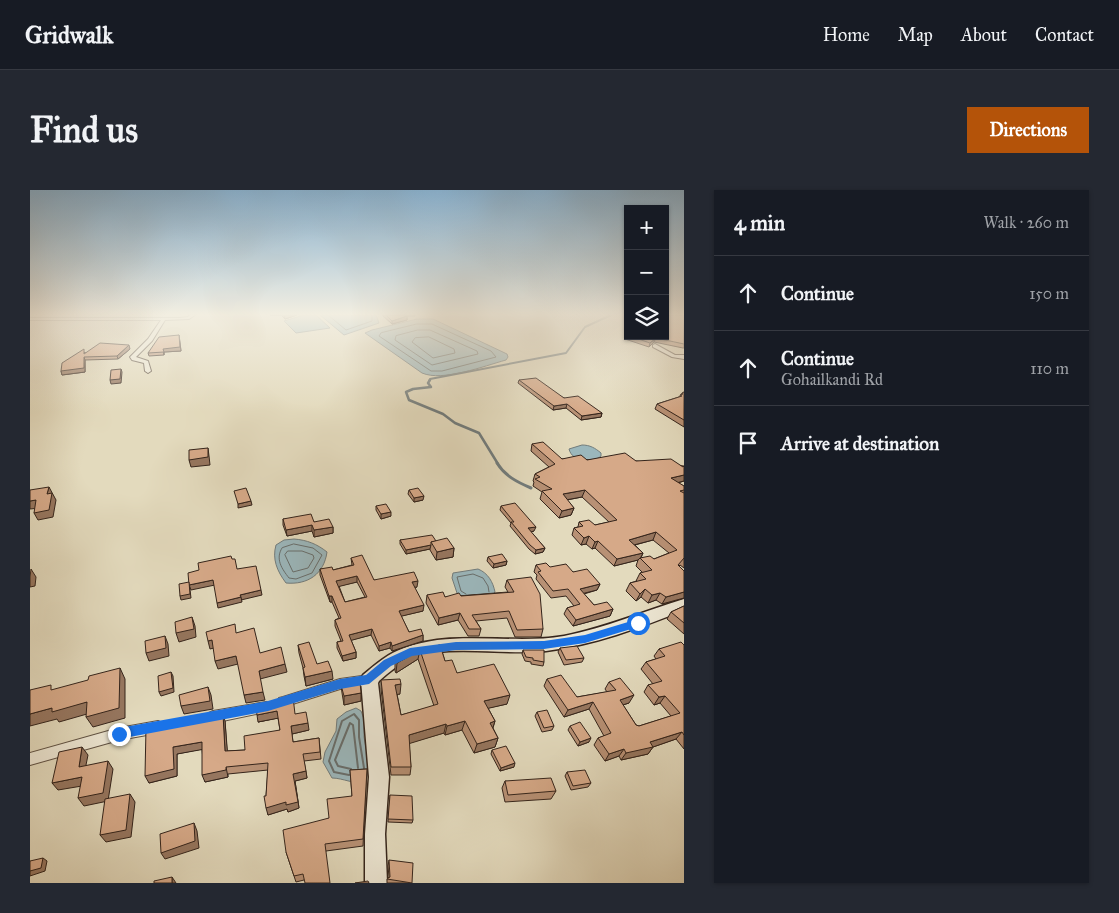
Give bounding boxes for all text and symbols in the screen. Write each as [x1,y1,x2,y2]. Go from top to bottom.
text: Gridwalk [25,20,113,50]
text: Home [823,24,870,46]
text: Map [898,24,933,46]
text: About [961,24,1007,46]
text: Contact [1035,24,1094,46]
button: Directions [967,107,1089,153]
text: Find us [30,109,138,152]
map controls [624,205,669,340]
button: + [624,205,669,250]
text: 4 min [734,210,785,236]
text: Walk · 260 m [983,213,1069,232]
button: − [624,250,669,295]
icon: ahead [734,279,762,307]
text: Continue [781,282,854,305]
text: 150 m [1029,284,1069,303]
button: layers [624,295,669,340]
text: Continue [781,347,854,370]
icon: ahead [734,354,762,382]
text: 110 m [1030,359,1069,378]
text: Gohailkandi Rd [781,370,883,389]
icon: arrive [734,429,762,457]
text: Arrive at destination [781,432,939,455]
route start [627,612,650,635]
route end [108,723,131,746]

